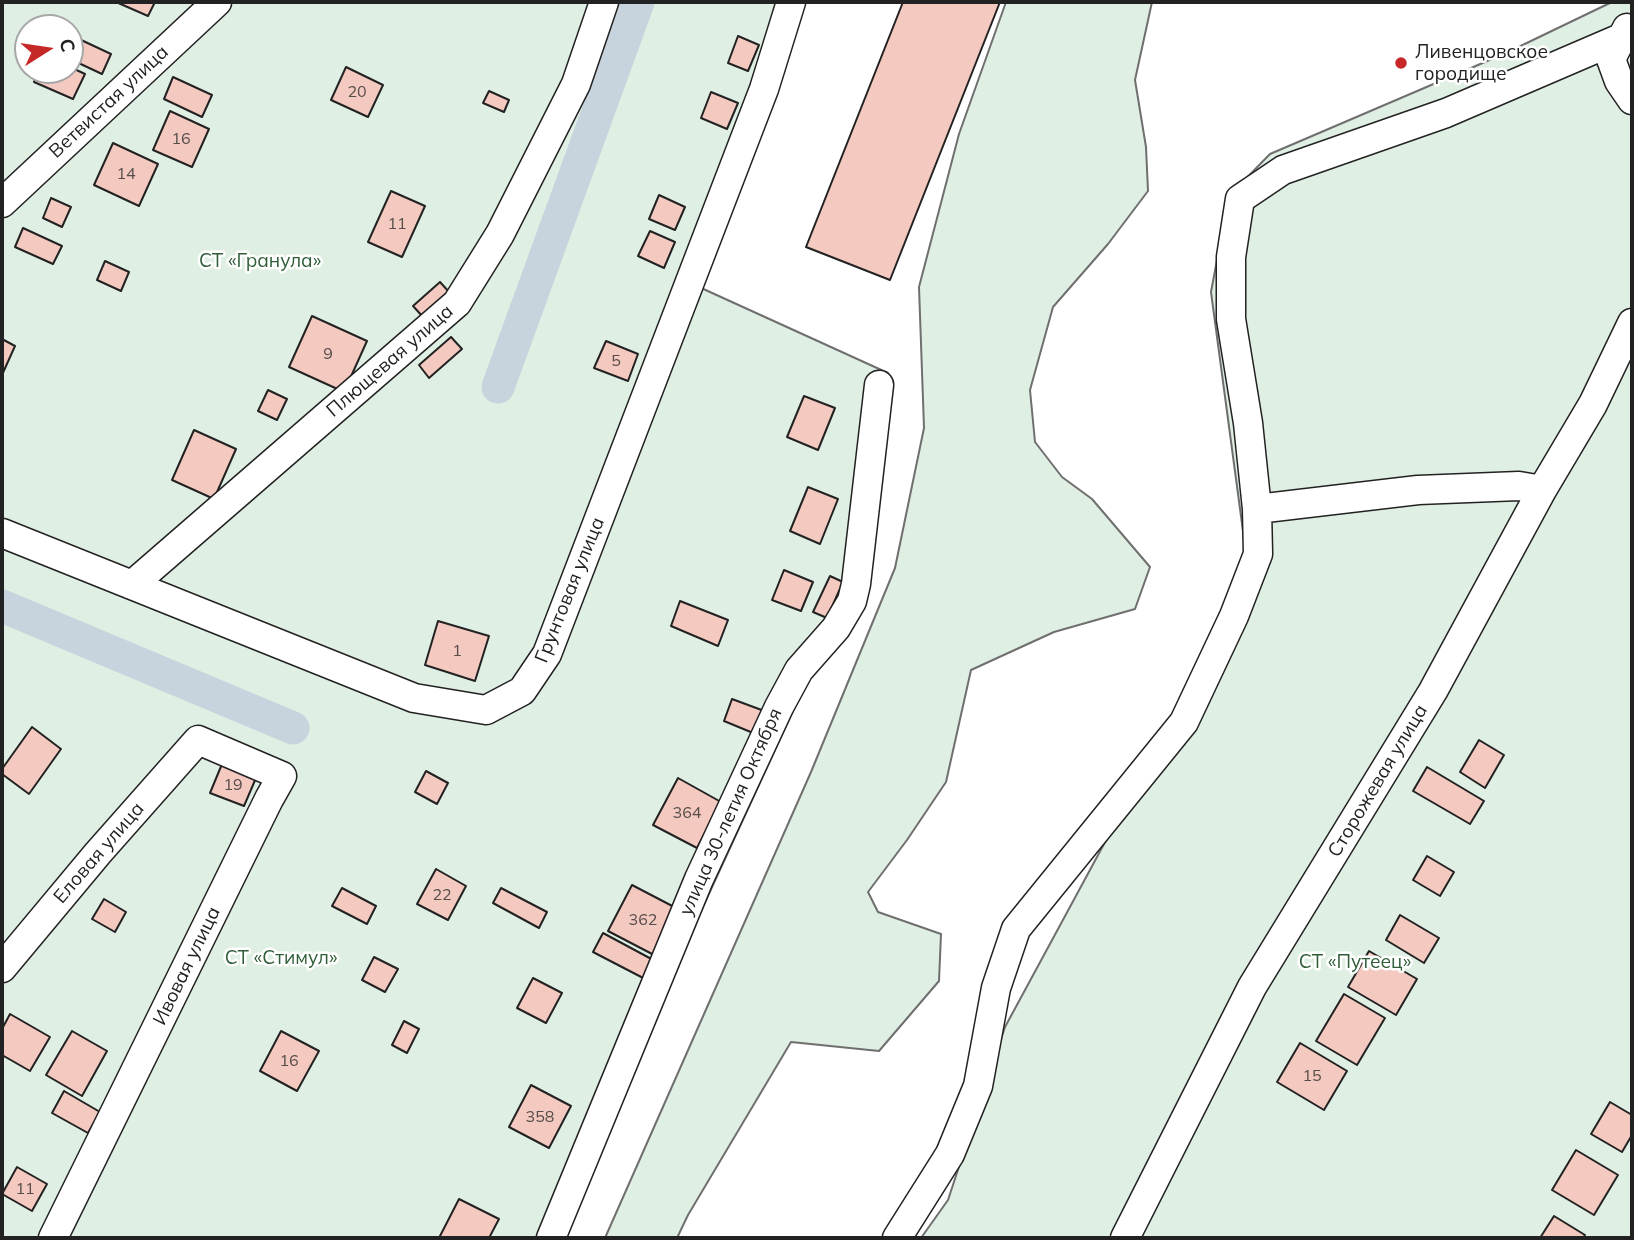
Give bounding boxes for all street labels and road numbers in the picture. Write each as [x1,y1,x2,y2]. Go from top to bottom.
street label: Ветвистая улица [45,41,173,163]
street label: Плющевая улица [322,300,458,422]
street label: Грунтовая улица [530,514,610,666]
street label: Сторожевая улица [1323,701,1433,861]
street label: улица 30-летия Октября [675,705,787,919]
street label: Еловая улица [49,798,149,908]
street label: Ивовая улица [149,903,225,1029]

